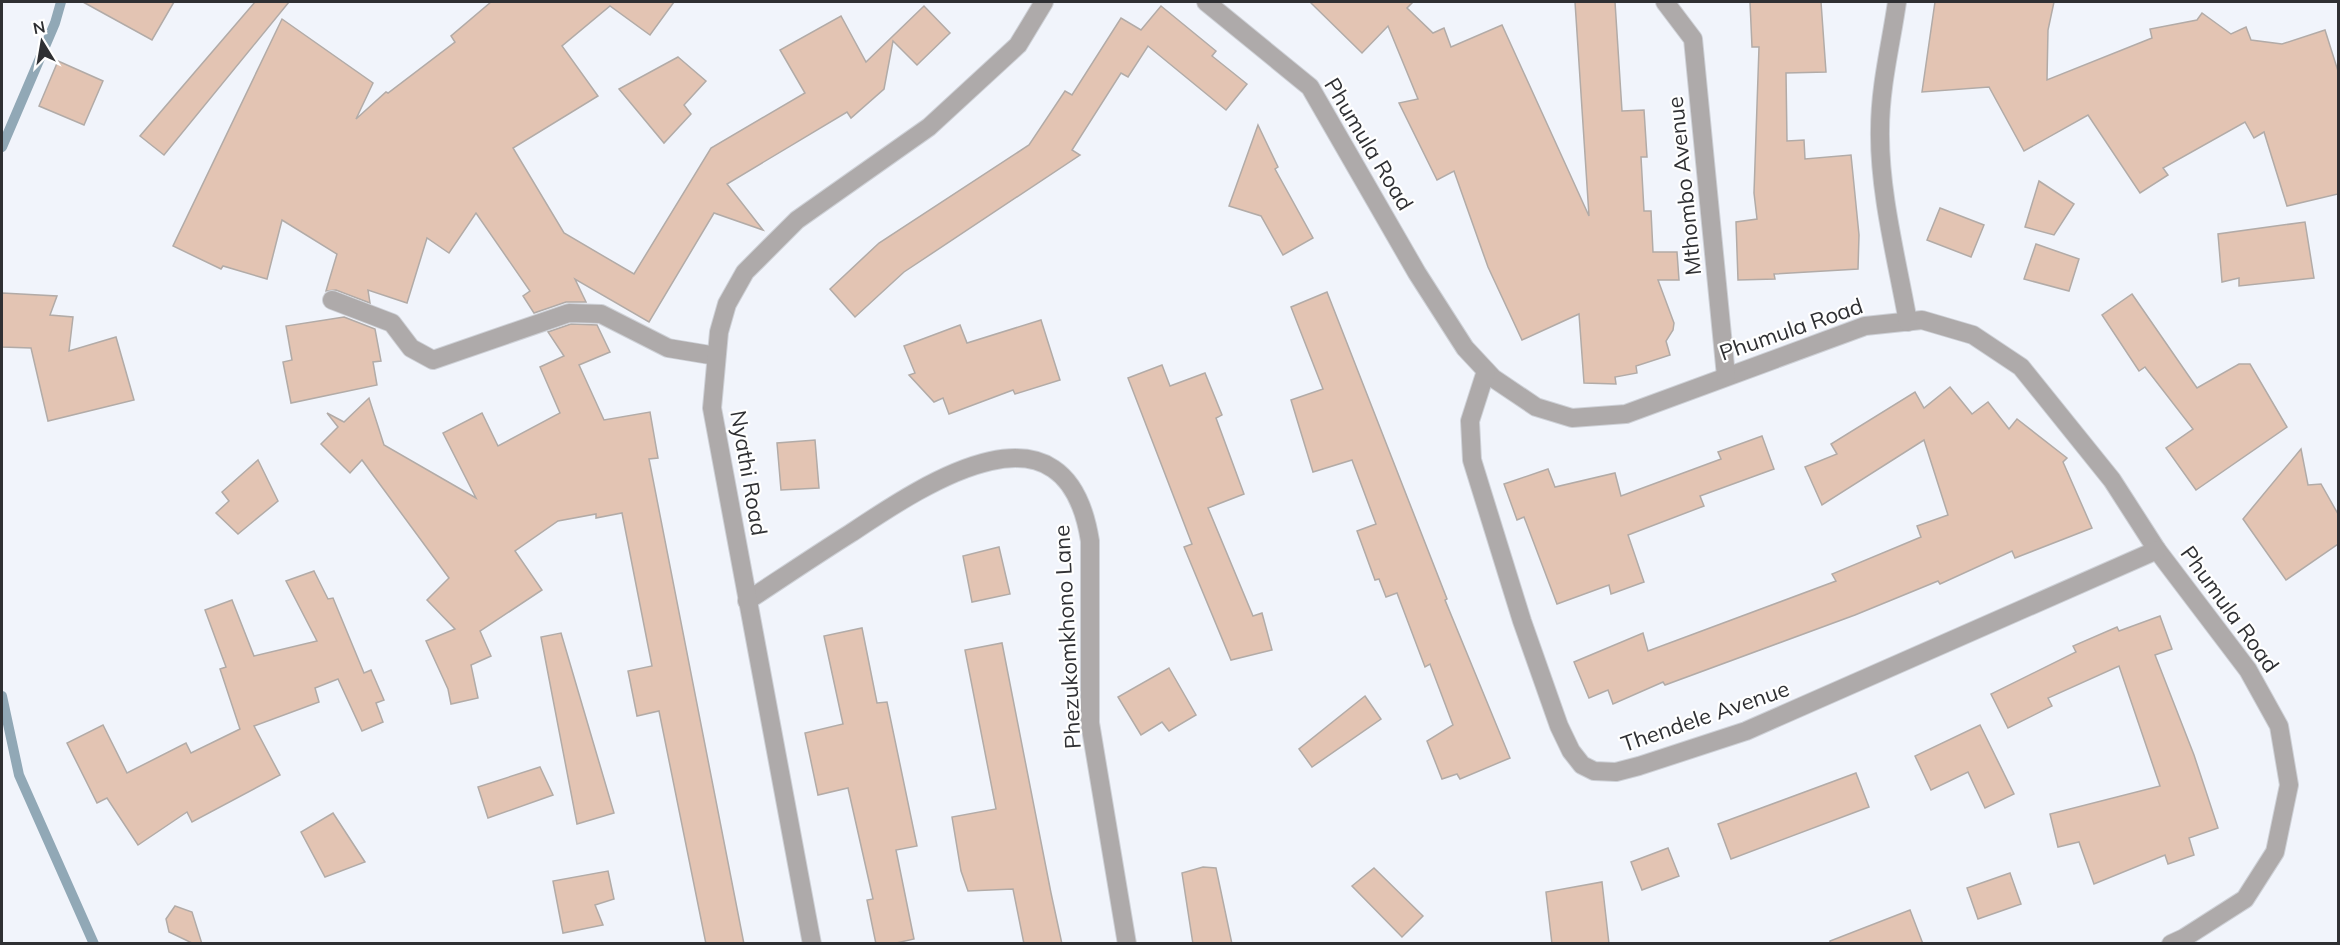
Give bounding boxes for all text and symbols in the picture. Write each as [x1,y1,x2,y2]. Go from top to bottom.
north arrow [12,12,72,72]
text: N [31,16,47,38]
street label: Phumula Road [1318,72,1420,216]
street label: Mthombo Avenue [1661,95,1707,277]
street label: Phumula Road [1716,291,1866,367]
street label: Nyathi Road [724,408,774,538]
street label: Phezukomkhono Lane [1047,524,1087,750]
street label: Phumula Road [2175,540,2285,678]
street label: Thendele Avenue [1617,674,1793,758]

